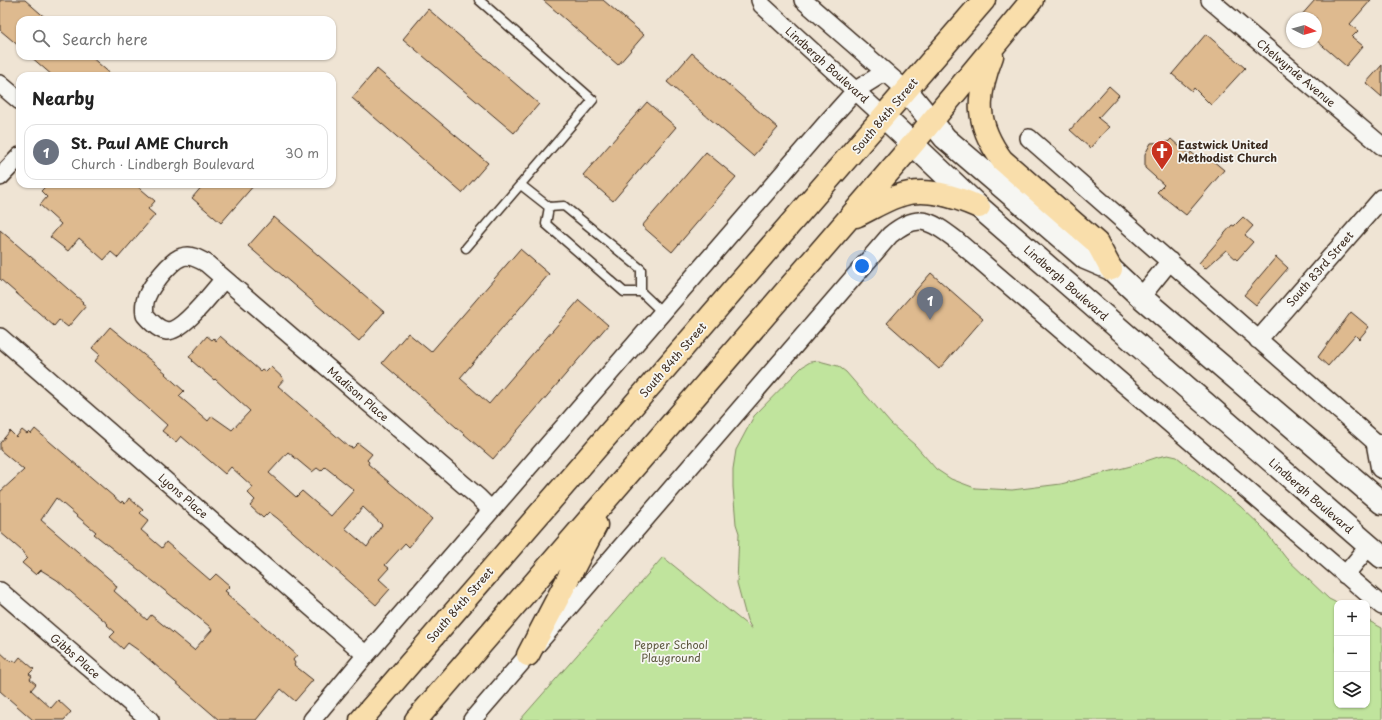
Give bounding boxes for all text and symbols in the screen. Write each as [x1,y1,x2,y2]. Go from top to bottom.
north arrow [1286,12,1322,48]
search box [16,16,336,60]
street label: Lindbergh Boulevard [782,22,873,107]
icon: search [30,27,52,49]
text: Search here [62,27,148,50]
street label: Chelwynde Avenue [1253,35,1339,111]
street label: South 84th Street [848,74,922,157]
text: Nearby [32,85,94,111]
text: St. Paul AME Church [71,131,228,154]
place label: Eastwick United Methodist Church [1178,136,1277,166]
church icon: Eastwick United Methodist Church [1149,138,1175,171]
text: 1 [43,143,49,162]
text: 30 m [285,143,319,162]
text: Church · Lindbergh Boulevard [71,154,254,173]
street label: South 83rd Street [1282,227,1358,310]
street label: Lindbergh Boulevard [1020,241,1113,324]
your location [852,256,872,276]
pin: 1 [917,287,943,320]
street label: South 84th Street [635,318,710,401]
street label: Madison Place [324,362,393,425]
street label: Lindbergh Boulevard [1265,454,1358,537]
street label: Lyons Place [155,469,212,522]
street label: South 84th Street [422,563,497,646]
map controls [1334,600,1370,708]
button: + [1334,600,1370,636]
street label: Gibbs Place [47,629,104,682]
park label: Pepper School Playground [634,636,708,666]
button: − [1334,636,1370,672]
button: layers [1334,672,1370,708]

